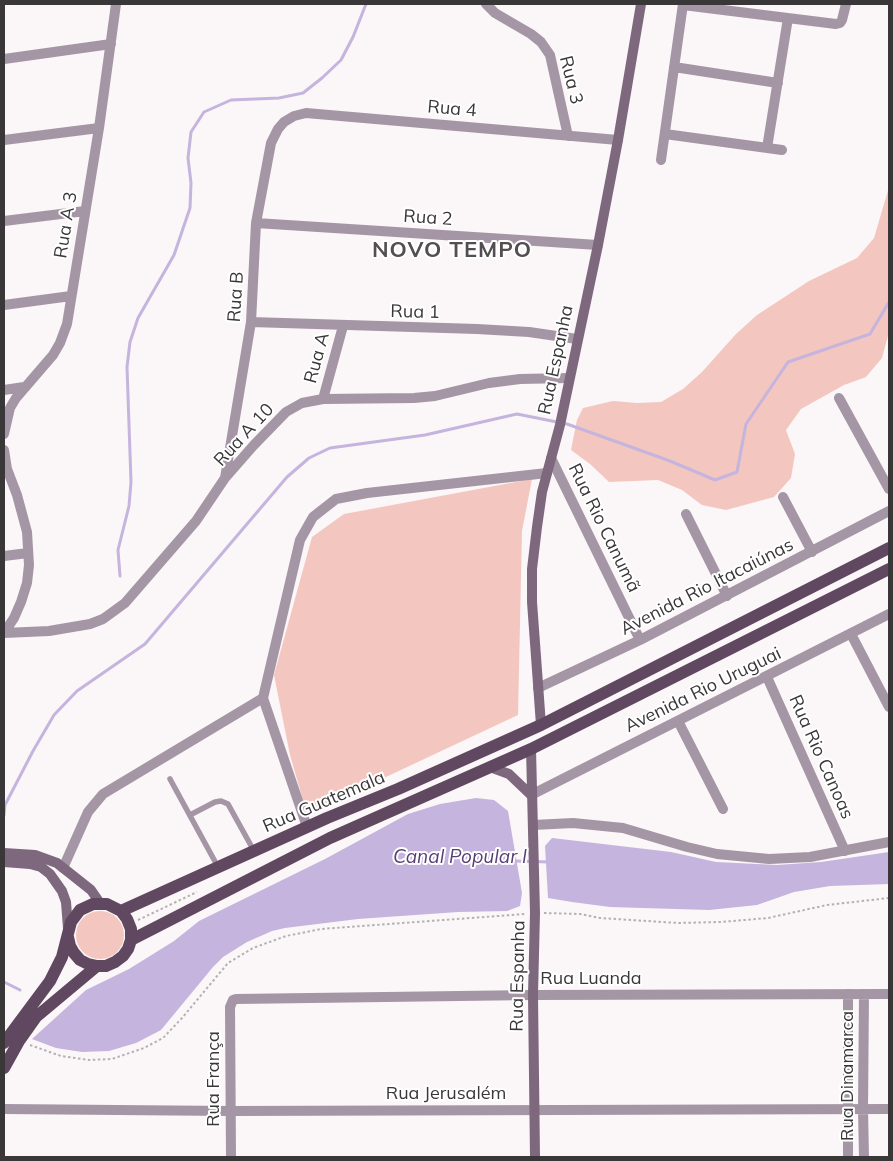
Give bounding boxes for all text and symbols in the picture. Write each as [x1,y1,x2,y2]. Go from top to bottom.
street label: Rua 3 [555,54,587,106]
street label: Rua 4 [427,96,477,122]
street label: Rua A 3 [50,190,82,260]
street label: Rua 2 [403,206,453,230]
district label: NOVO TEMPO [371,237,533,263]
street label: Rua B [223,271,249,323]
street label: Rua 1 [390,301,440,323]
street label: Rua Espanha [534,303,578,417]
street label: Rua A [300,330,334,386]
street label: Rua A 10 [210,399,278,471]
street label: Rua Rio Canumã [564,460,644,596]
street label: Avenida Rio Itacaiúnas [617,534,797,640]
street label: Avenida Rio Uruguai [621,643,785,737]
street label: Rua Rio Canoas [784,692,858,822]
street label: Rua Guatemala [260,767,388,837]
water label: Canal Popular I [393,846,527,868]
street label: Rua Espanha [506,920,530,1032]
street label: Rua Luanda [540,968,642,990]
street label: Rua Dinamarca [837,1011,859,1141]
street label: Rua França [203,1031,225,1127]
street label: Rua Jerusalém [386,1083,506,1105]

